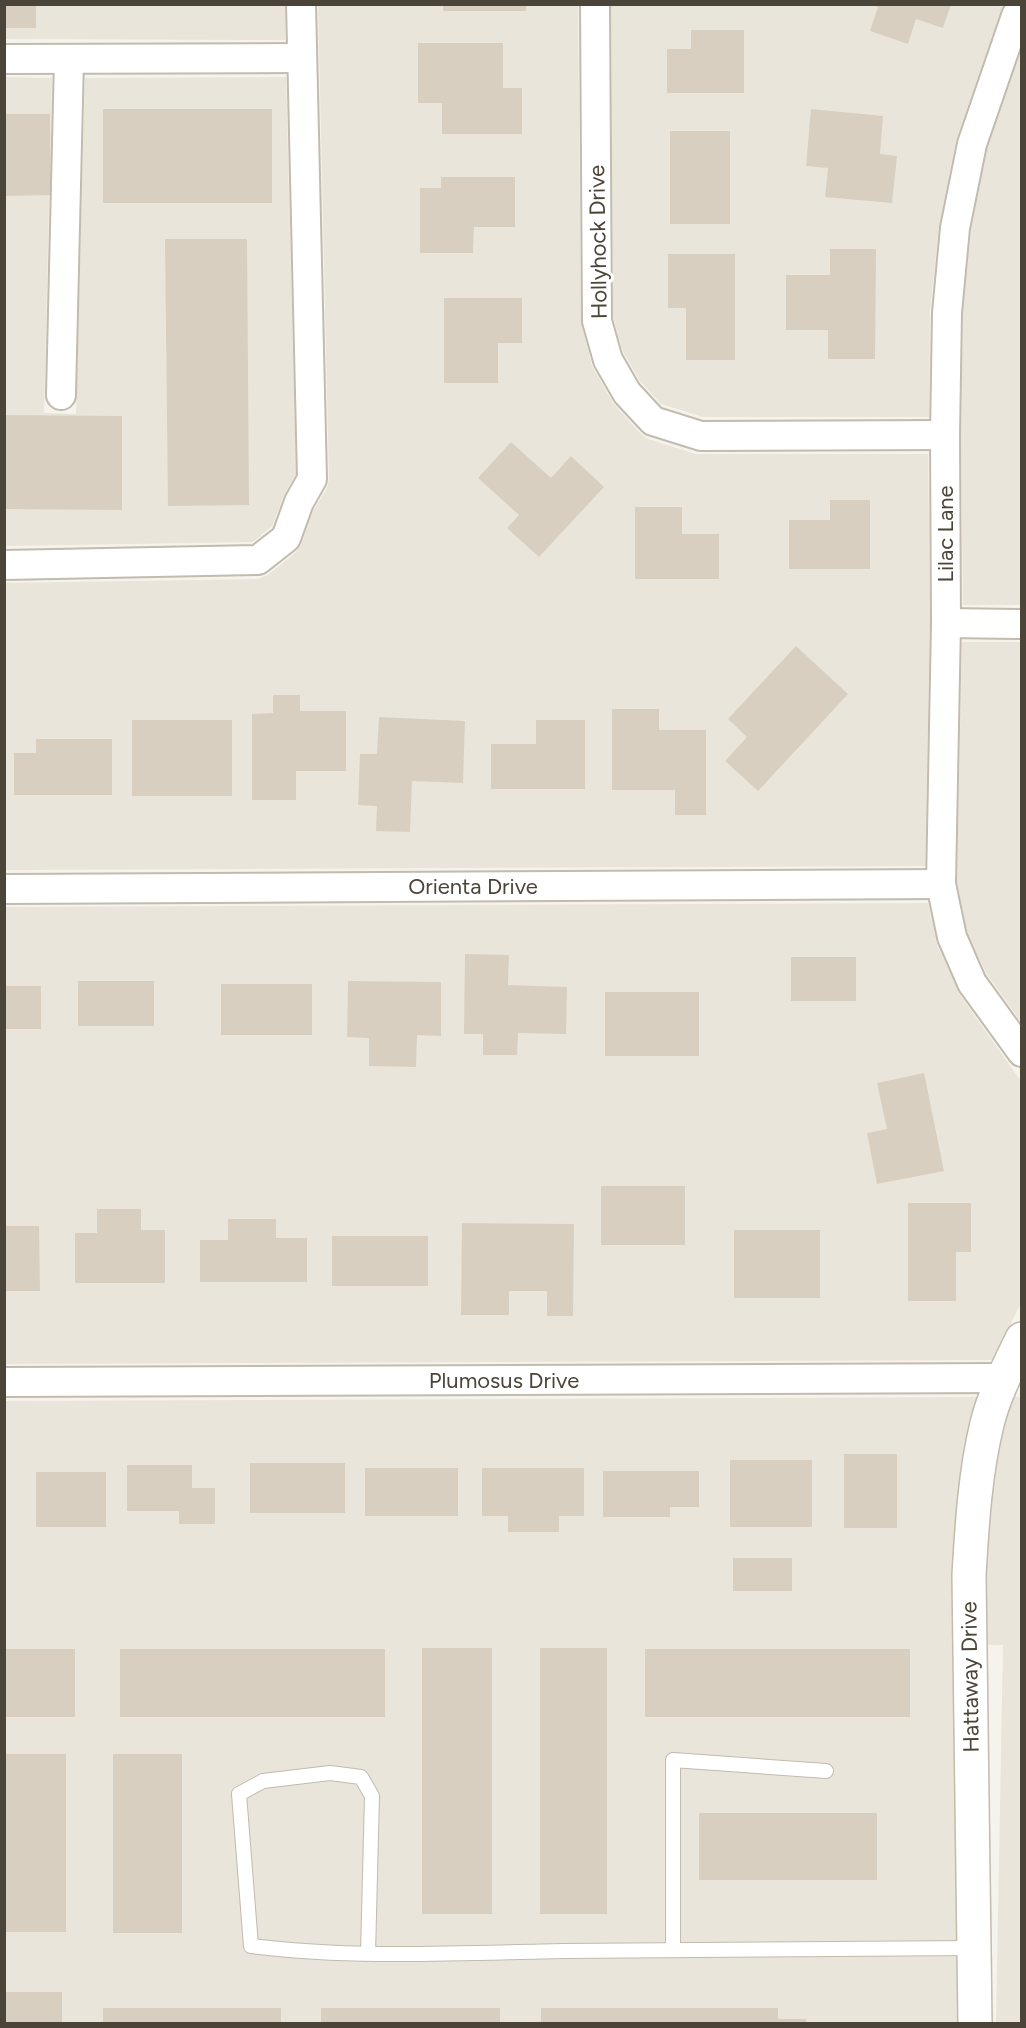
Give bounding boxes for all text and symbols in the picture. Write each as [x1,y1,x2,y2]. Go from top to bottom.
street label: Hollyhock Drive [583,165,613,319]
street label: Lilac Lane [932,486,959,582]
street label: Orienta Drive [408,873,538,900]
street label: Plumosus Drive [429,1367,579,1394]
street label: Hattaway Drive [955,1601,985,1753]

